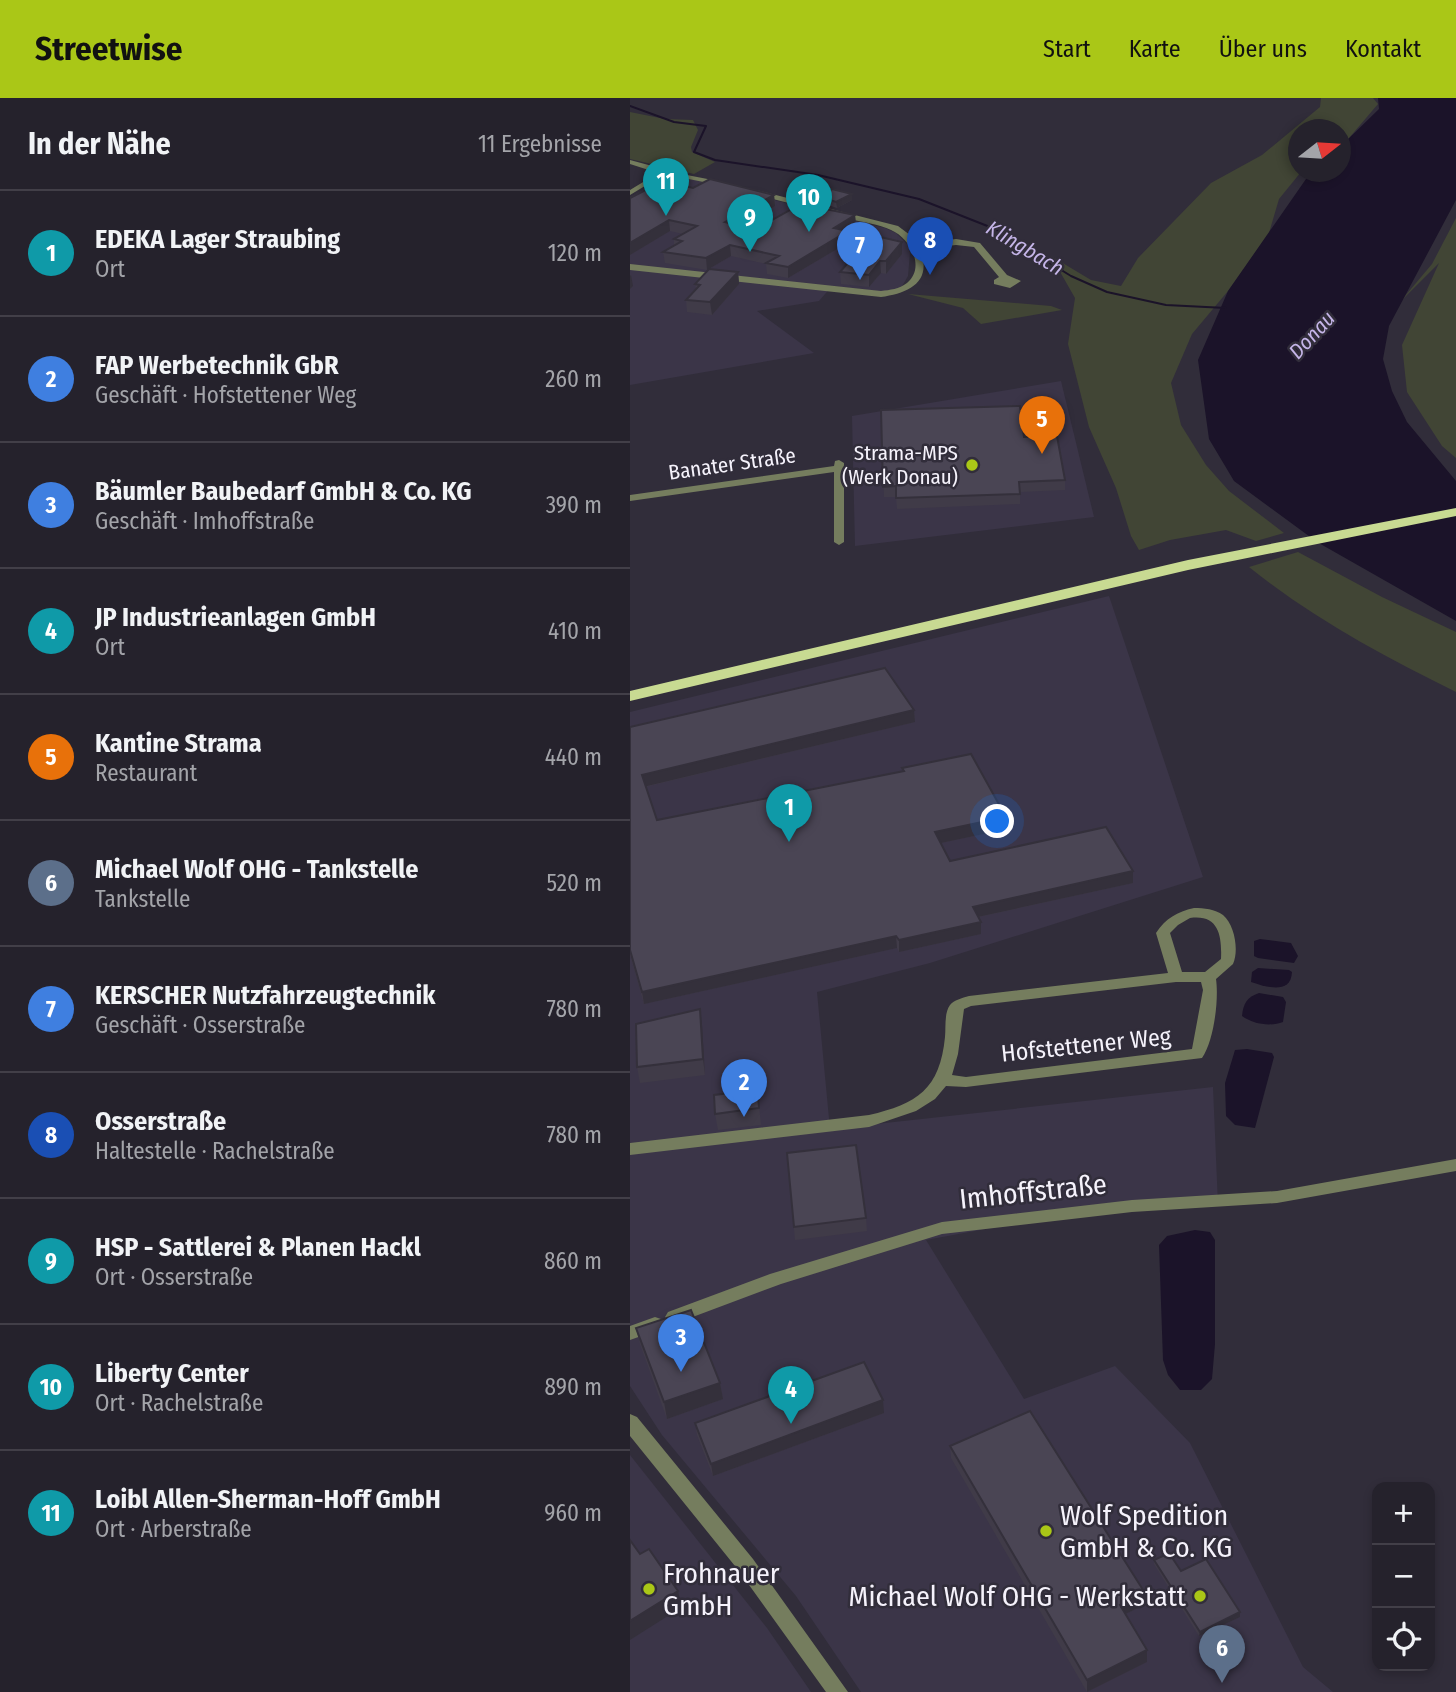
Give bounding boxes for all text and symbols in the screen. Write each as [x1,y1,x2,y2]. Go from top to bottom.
text: Streetwise [35,29,182,69]
text: Start [1043,35,1091,63]
text: Karte [1129,35,1181,63]
text: Über uns [1219,35,1307,63]
text: Kontakt [1345,35,1421,63]
north arrow [1288,119,1351,182]
text: In der Nähe [28,126,171,162]
text: 11 Ergebnisse [478,130,602,158]
pin: 11 [643,158,689,216]
pin: 10 [786,174,832,232]
pin: 9 [727,194,773,252]
water label: Klingbach [982,215,1068,281]
pin: 8 [907,217,953,275]
pin: 7 [837,222,883,280]
text: EDEKA Lager Straubing [95,224,340,255]
text: 1 [46,239,56,267]
text: 120 m [548,239,602,267]
text: Ort [95,255,125,283]
water label: Donau [1283,306,1341,364]
text: FAP Werbetechnik GbR [95,350,339,381]
text: 2 [46,365,56,393]
text: 260 m [545,365,602,393]
text: Geschäft · Hofstettener Weg [95,381,356,409]
pin: 5 [1019,396,1065,454]
place label: Strama-MPS (Werk Donau) [842,440,958,490]
street label: Banater Straße [667,442,797,486]
marker: Strama-MPS (Werk Donau) [964,457,980,473]
text: Bäumler Baubedarf GmbH & Co. KG [95,476,472,507]
text: 3 [46,491,56,519]
text: 390 m [546,491,602,519]
text: Geschäft · Imhoffstraße [95,507,314,535]
text: JP Industrieanlagen GmbH [95,602,376,633]
text: 4 [45,617,57,645]
text: 410 m [548,617,602,645]
text: Ort [95,633,125,661]
text: Kantine Strama [95,728,262,759]
text: 5 [45,743,57,771]
text: 440 m [545,743,602,771]
text: Restaurant [95,759,197,787]
pin: 1 [766,784,812,842]
your location [980,804,1014,838]
text: Michael Wolf OHG - Tankstelle [95,854,418,885]
text: 6 [45,869,57,897]
text: 520 m [546,869,602,897]
text: Tankstelle [95,885,190,913]
text: KERSCHER Nutzfahrzeugtechnik [95,980,435,1011]
text: 7 [46,995,56,1023]
text: 780 m [547,995,602,1023]
text: Geschäft · Osserstraße [95,1011,305,1039]
street label: Hofstettener Weg [1000,1022,1173,1068]
pin: 2 [721,1059,767,1117]
text: Osserstraße [95,1106,226,1137]
text: 8 [45,1121,57,1149]
text: 780 m [547,1121,602,1149]
text: Haltestelle · Rachelstraße [95,1137,335,1165]
street label: Imhoffstraße [958,1167,1108,1216]
text: HSP - Sattlerei & Planen Hackl [95,1232,421,1263]
text: 9 [45,1247,57,1275]
text: 860 m [544,1247,602,1275]
text: Ort · Osserstraße [95,1263,253,1291]
pin: 3 [658,1314,704,1372]
text: Liberty Center [95,1358,249,1389]
pin: 4 [768,1366,814,1424]
text: 10 [40,1373,62,1401]
text: 890 m [545,1373,602,1401]
text: Ort · Rachelstraße [95,1389,263,1417]
map controls [1372,1482,1435,1671]
button: + [1372,1482,1435,1545]
text: Loibl Allen-Sherman-Hoff GmbH [95,1484,441,1515]
text: 11 [41,1499,61,1527]
text: 960 m [544,1499,602,1527]
place label: Wolf Spedition GmbH & Co. KG [1060,1499,1232,1564]
text: Ort · Arberstraße [95,1515,252,1543]
marker: Wolf Spedition GmbH & Co. KG [1038,1523,1054,1539]
button: − [1372,1545,1435,1608]
place label: Frohnauer GmbH [663,1557,780,1622]
place label: Michael Wolf OHG - Werkstatt [849,1580,1187,1613]
marker: Frohnauer GmbH [641,1581,657,1597]
marker: Michael Wolf OHG - Werkstatt [1192,1588,1208,1604]
button: locate [1372,1608,1435,1671]
pin: 6 [1199,1625,1245,1683]

